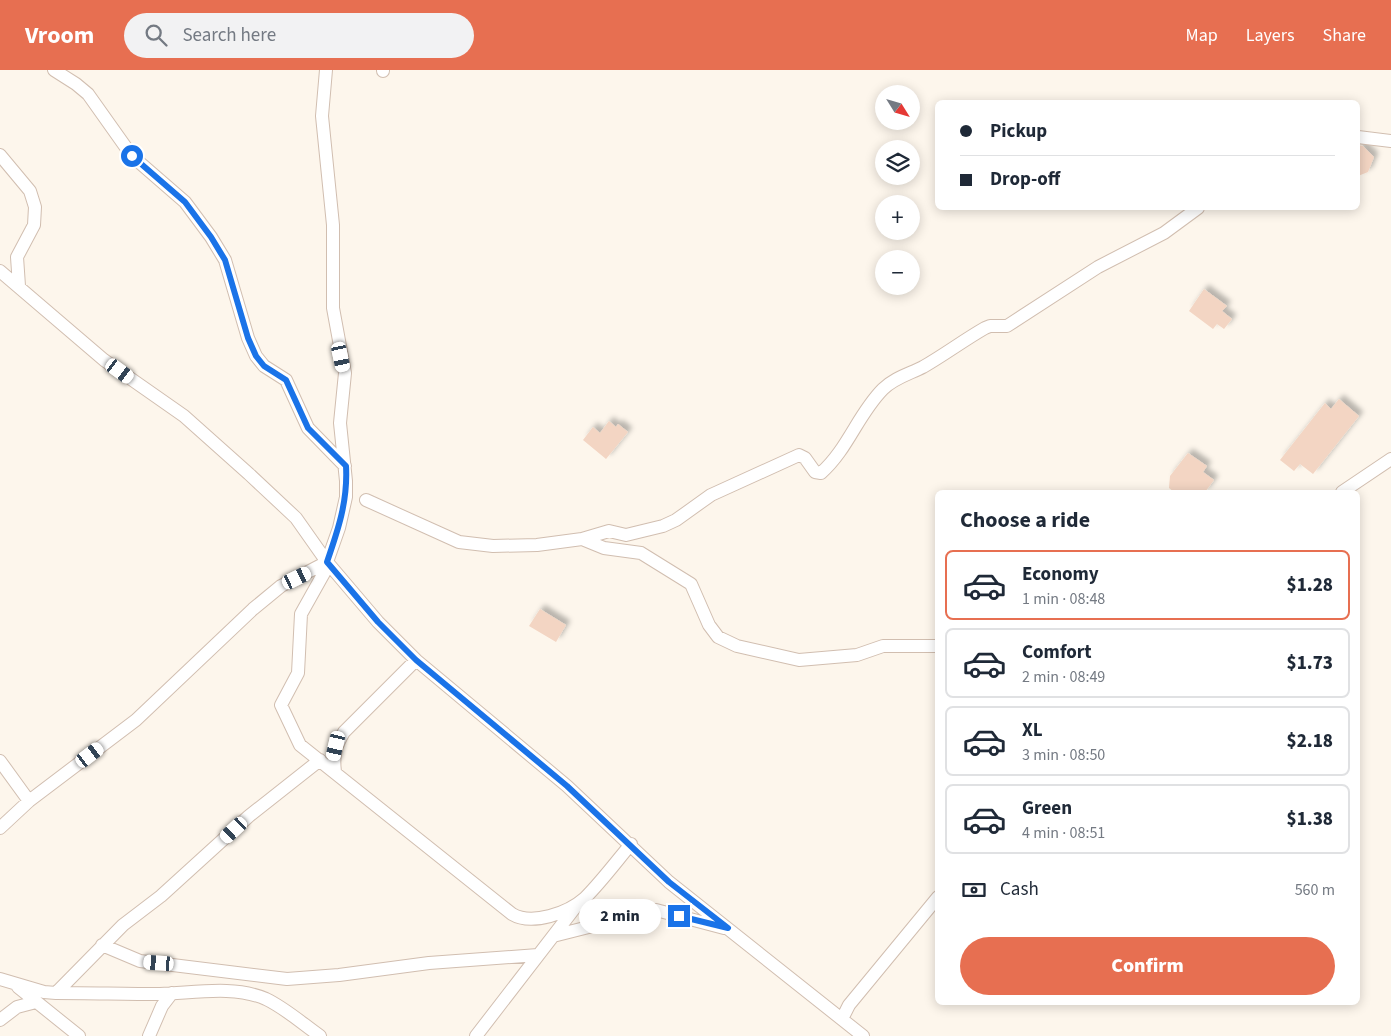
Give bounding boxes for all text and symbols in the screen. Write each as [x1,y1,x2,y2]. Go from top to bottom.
search box [124,13,474,58]
text: Vroom [25,18,94,53]
icon: search [142,21,170,49]
text: Search here [182,22,276,49]
text: Map [1186,23,1218,48]
text: Layers [1246,23,1295,48]
text: Share [1323,23,1366,48]
north arrow [875,85,920,130]
map controls [875,85,920,295]
text: Pickup [990,118,1047,145]
button: layers [875,140,920,185]
route start [121,145,143,167]
text: Drop-off [990,166,1060,193]
button: + [875,195,920,240]
button: − [875,250,920,295]
car [330,341,351,373]
car [103,356,136,386]
text: Choose a ride [960,504,1090,536]
text: Economy [1022,561,1099,588]
icon: car [962,563,1007,608]
car [280,565,313,591]
text: $1.28 [1287,572,1333,599]
text: 1 min · 08:48 [1022,588,1105,610]
text: Comfort [1022,639,1092,666]
icon: car [962,641,1007,686]
text: $1.73 [1287,650,1333,677]
text: 2 min · 08:49 [1022,666,1105,688]
text: XL [1022,717,1043,744]
icon: car [962,719,1007,764]
text: $2.18 [1287,728,1333,755]
car [325,730,346,762]
car [73,740,106,770]
text: 3 min · 08:50 [1022,744,1105,766]
text: Green [1022,795,1072,822]
icon: car [962,797,1007,842]
text: $1.38 [1287,806,1333,833]
car [217,814,250,846]
text: 4 min · 08:51 [1022,822,1105,844]
icon: cash [960,876,988,904]
text: Cash [1000,876,1039,903]
text: 560 m [1295,879,1335,901]
callout: 2 min [579,898,662,934]
text: 2 min [600,905,640,927]
route end [668,905,690,927]
button: Confirm [960,937,1335,995]
car [143,954,174,972]

